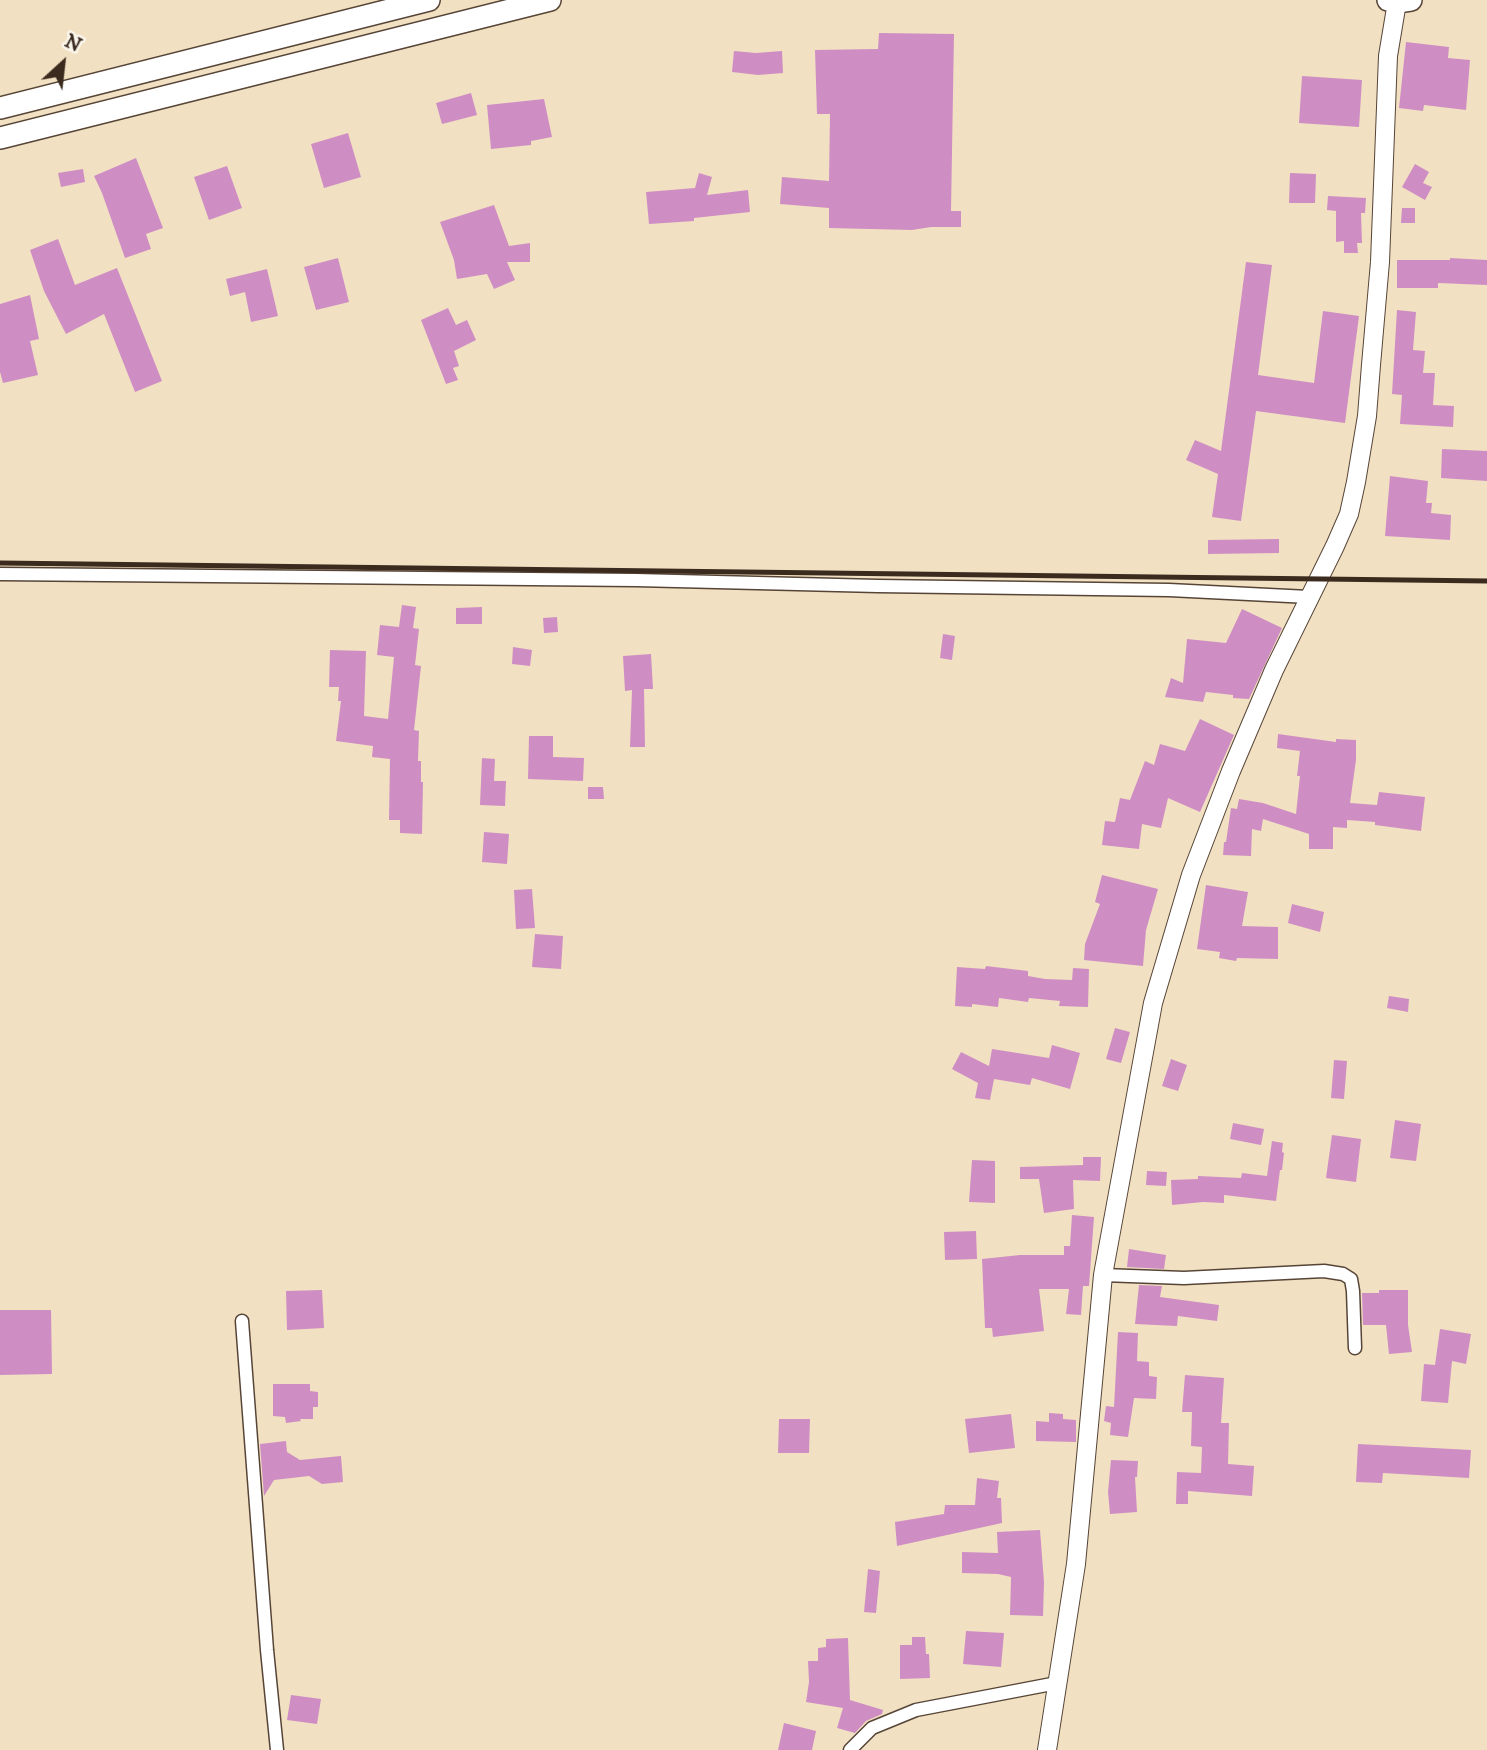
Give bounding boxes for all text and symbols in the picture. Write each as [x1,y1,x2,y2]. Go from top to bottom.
north arrow [28,28,98,98]
text: N [61,30,85,58]

